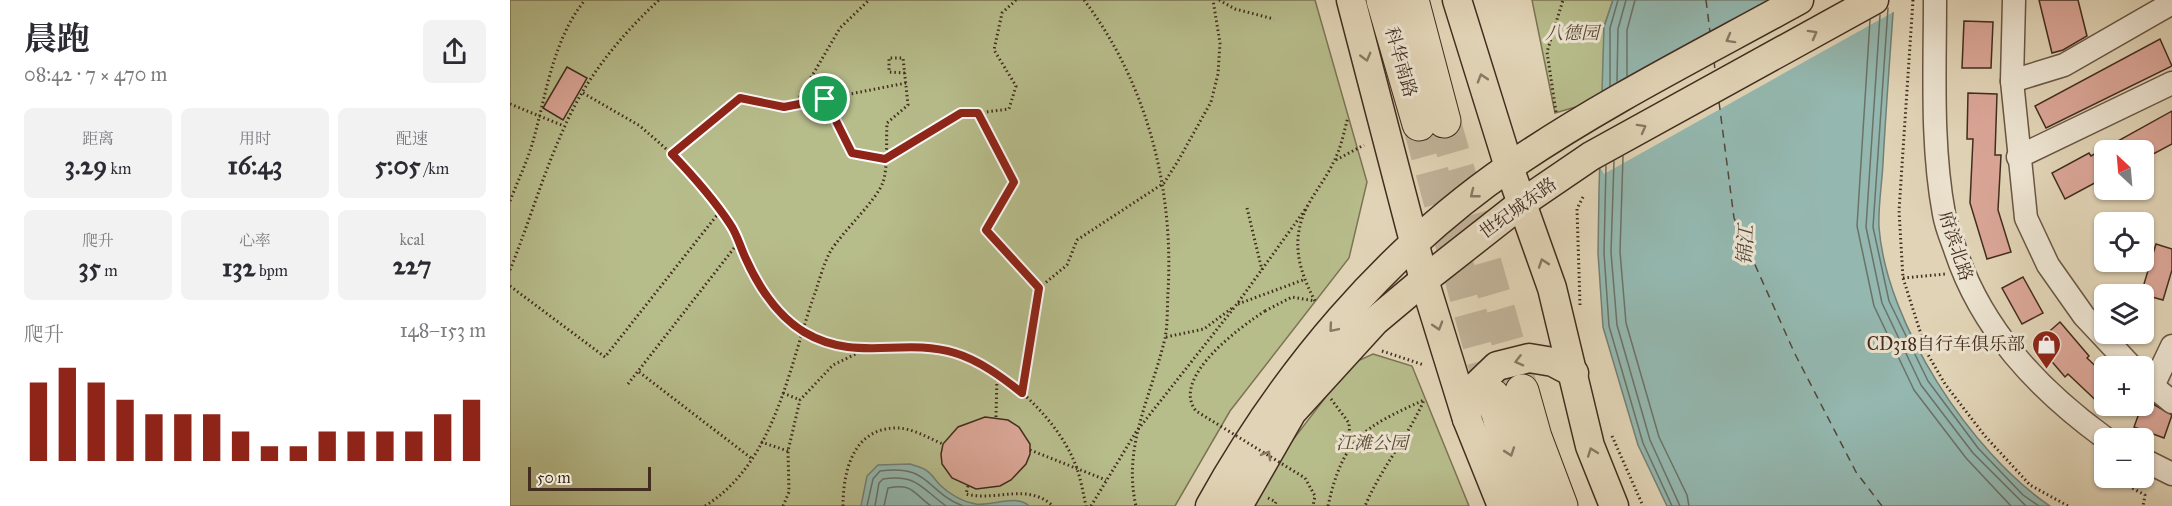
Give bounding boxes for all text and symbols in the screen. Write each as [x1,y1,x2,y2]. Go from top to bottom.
text: 晨跑 [24,19,90,59]
button: share [423,20,486,83]
park label: 八德园 [1545,22,1602,44]
street label: 科华南路 [1381,24,1421,100]
one-way arrow [1807,30,1817,41]
one-way arrow [1726,31,1736,43]
one-way arrow [1358,51,1371,61]
text: 08:42 · 7 × 470 m [24,62,167,86]
pin [799,73,850,124]
one-way arrow [1477,73,1489,84]
icon: arrive [808,82,841,115]
one-way arrow [1636,123,1647,135]
text: 距离 [82,129,114,148]
text: 用时 [239,129,271,148]
text: 配速 [396,129,428,148]
north arrow [2094,140,2154,200]
map controls [2094,140,2154,488]
text: 3.29 [65,149,107,181]
text: 16:43 [228,149,282,181]
text: 5:05 [375,149,421,181]
text: km [107,159,131,178]
text: /km [421,159,449,178]
street label: 世纪城东路 [1475,173,1561,243]
one-way arrow [1470,187,1481,198]
street label: 府滨北路 [1934,208,1978,284]
button: locate [2094,212,2154,272]
water label: 锦江 [1732,222,1758,265]
text: kcal [399,230,425,249]
text: 爬升 [82,231,114,250]
text: 心率 [239,231,271,250]
text: 227 [393,249,431,281]
text: 35 [78,251,101,283]
text: 132 [222,251,255,283]
one-way arrow [1537,258,1550,269]
text: m [101,261,118,280]
text: bpm [255,261,288,280]
button: layers [2094,284,2154,344]
text: 148–153 m [400,318,486,342]
one-way arrow [1431,320,1443,331]
one-way arrow [1330,321,1341,332]
text: 爬升 [24,322,64,346]
shop icon: CD318自行车俱乐部 [2030,328,2062,370]
place label: CD318自行车俱乐部 [1867,333,2025,355]
one-way arrow [1514,353,1524,366]
button: + [2094,356,2154,416]
button: − [2094,428,2154,488]
park label: 江滩公园 [1336,432,1411,454]
one-way arrow [1502,446,1515,457]
one-way arrow [1587,447,1600,458]
one-way arrow [1260,451,1272,461]
scale bar [528,464,651,492]
text: 50 m [537,468,571,487]

